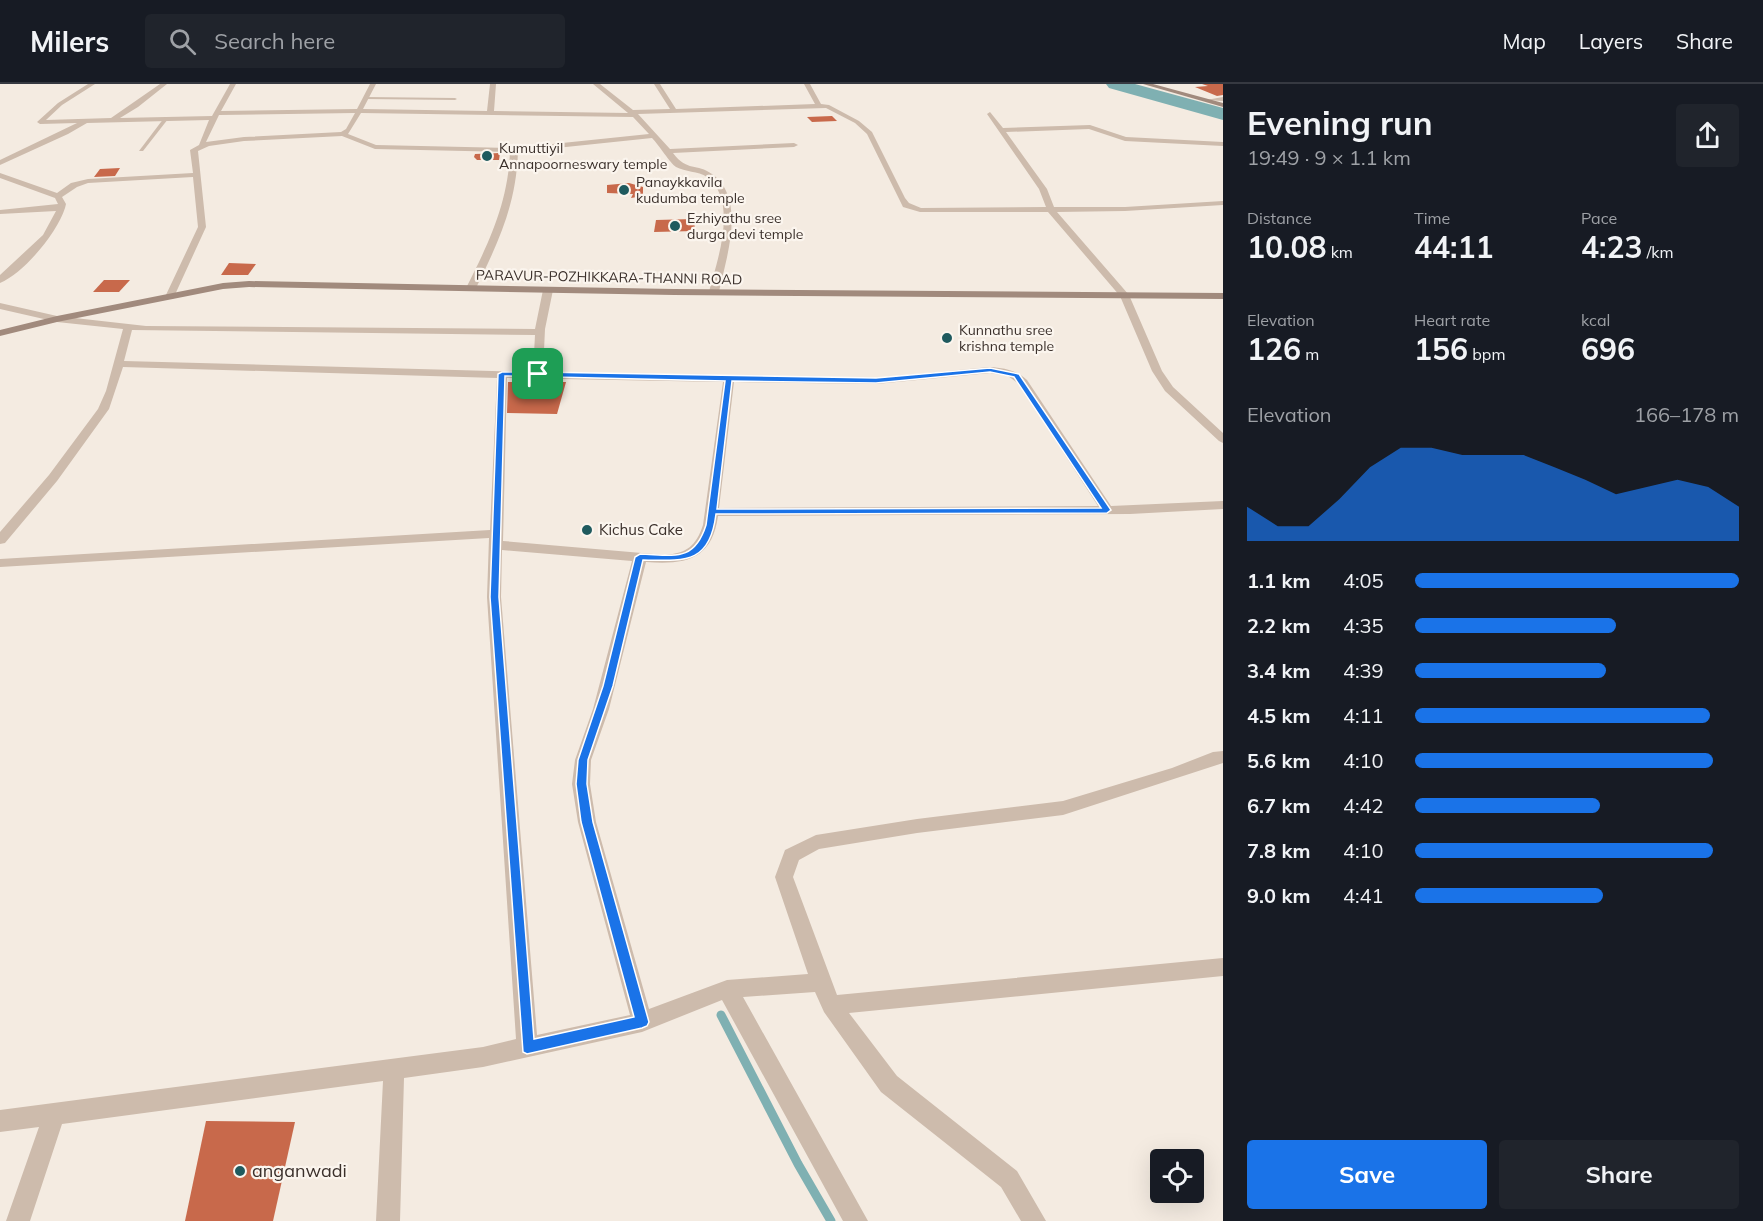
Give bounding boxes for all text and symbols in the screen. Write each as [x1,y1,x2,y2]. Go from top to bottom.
search box [145,14,565,68]
text: Milers [30,24,109,59]
icon: search [166,25,199,58]
text: Search here [214,27,335,55]
text: Map [1503,28,1546,54]
text: Layers [1579,28,1643,54]
text: Share [1676,28,1733,54]
text: Evening run [1247,102,1433,143]
button: share [1676,104,1739,167]
place label: Kumuttiyil Annapoorneswary temple [499,139,667,173]
text: 19:49 · 9 × 1.1 km [1247,145,1411,170]
marker: Kumuttiyil Annapoorneswary temple [480,149,494,163]
place label: Panaykkavila kudumba temple [636,173,745,207]
marker: Panaykkavila kudumba temple [617,183,631,197]
text: Distance [1247,208,1312,228]
text: Time [1414,208,1450,228]
text: Pace [1581,208,1617,228]
place label: Ezhiyathu sree durga devi temple [687,209,803,243]
marker: Ezhiyathu sree durga devi temple [668,219,682,233]
text: 10.08 [1247,228,1326,266]
text: 44:11 [1414,228,1493,266]
text: 4:23 [1581,228,1642,266]
text: km [1326,242,1353,262]
text: /km [1642,242,1673,262]
street label: PARAVUR-POZHIKKARA-THANNI ROAD [476,266,742,288]
text: Elevation [1247,310,1315,330]
text: Heart rate [1414,310,1490,330]
text: kcal [1581,310,1610,330]
place label: Kunnathu sree krishna temple [959,321,1054,355]
text: 126 [1247,330,1301,368]
text: 156 [1414,330,1468,368]
text: 696 [1581,330,1635,368]
marker: Kunnathu sree krishna temple [940,331,954,345]
text: m [1301,344,1319,364]
text: bpm [1468,344,1505,364]
pin [512,348,563,399]
icon: arrive [521,357,554,390]
text: Elevation [1247,402,1332,427]
text: 166–178 m [1634,402,1739,427]
place label: Kichus Cake [599,520,683,539]
marker: Kichus Cake [580,523,594,537]
text: 1.1 km [1247,568,1310,593]
text: 4:05 [1343,568,1384,593]
text: 2.2 km [1247,613,1310,638]
text: 4:35 [1343,613,1384,638]
text: 3.4 km [1247,658,1310,683]
text: 4:39 [1343,658,1384,683]
text: 4.5 km [1247,703,1310,728]
text: 4:11 [1343,703,1384,728]
text: 5.6 km [1247,748,1310,773]
text: 4:10 [1343,748,1384,773]
text: 6.7 km [1247,793,1310,818]
text: 4:42 [1343,793,1384,818]
text: 7.8 km [1247,838,1310,863]
text: 4:10 [1343,838,1384,863]
text: 9.0 km [1247,883,1310,908]
text: 4:41 [1343,883,1384,908]
button: Save [1247,1140,1487,1209]
button: Share [1499,1140,1739,1209]
map controls [1150,1149,1204,1203]
button: locate [1150,1149,1204,1203]
place label: anganwadi [252,1159,347,1182]
marker: anganwadi [233,1164,247,1178]

